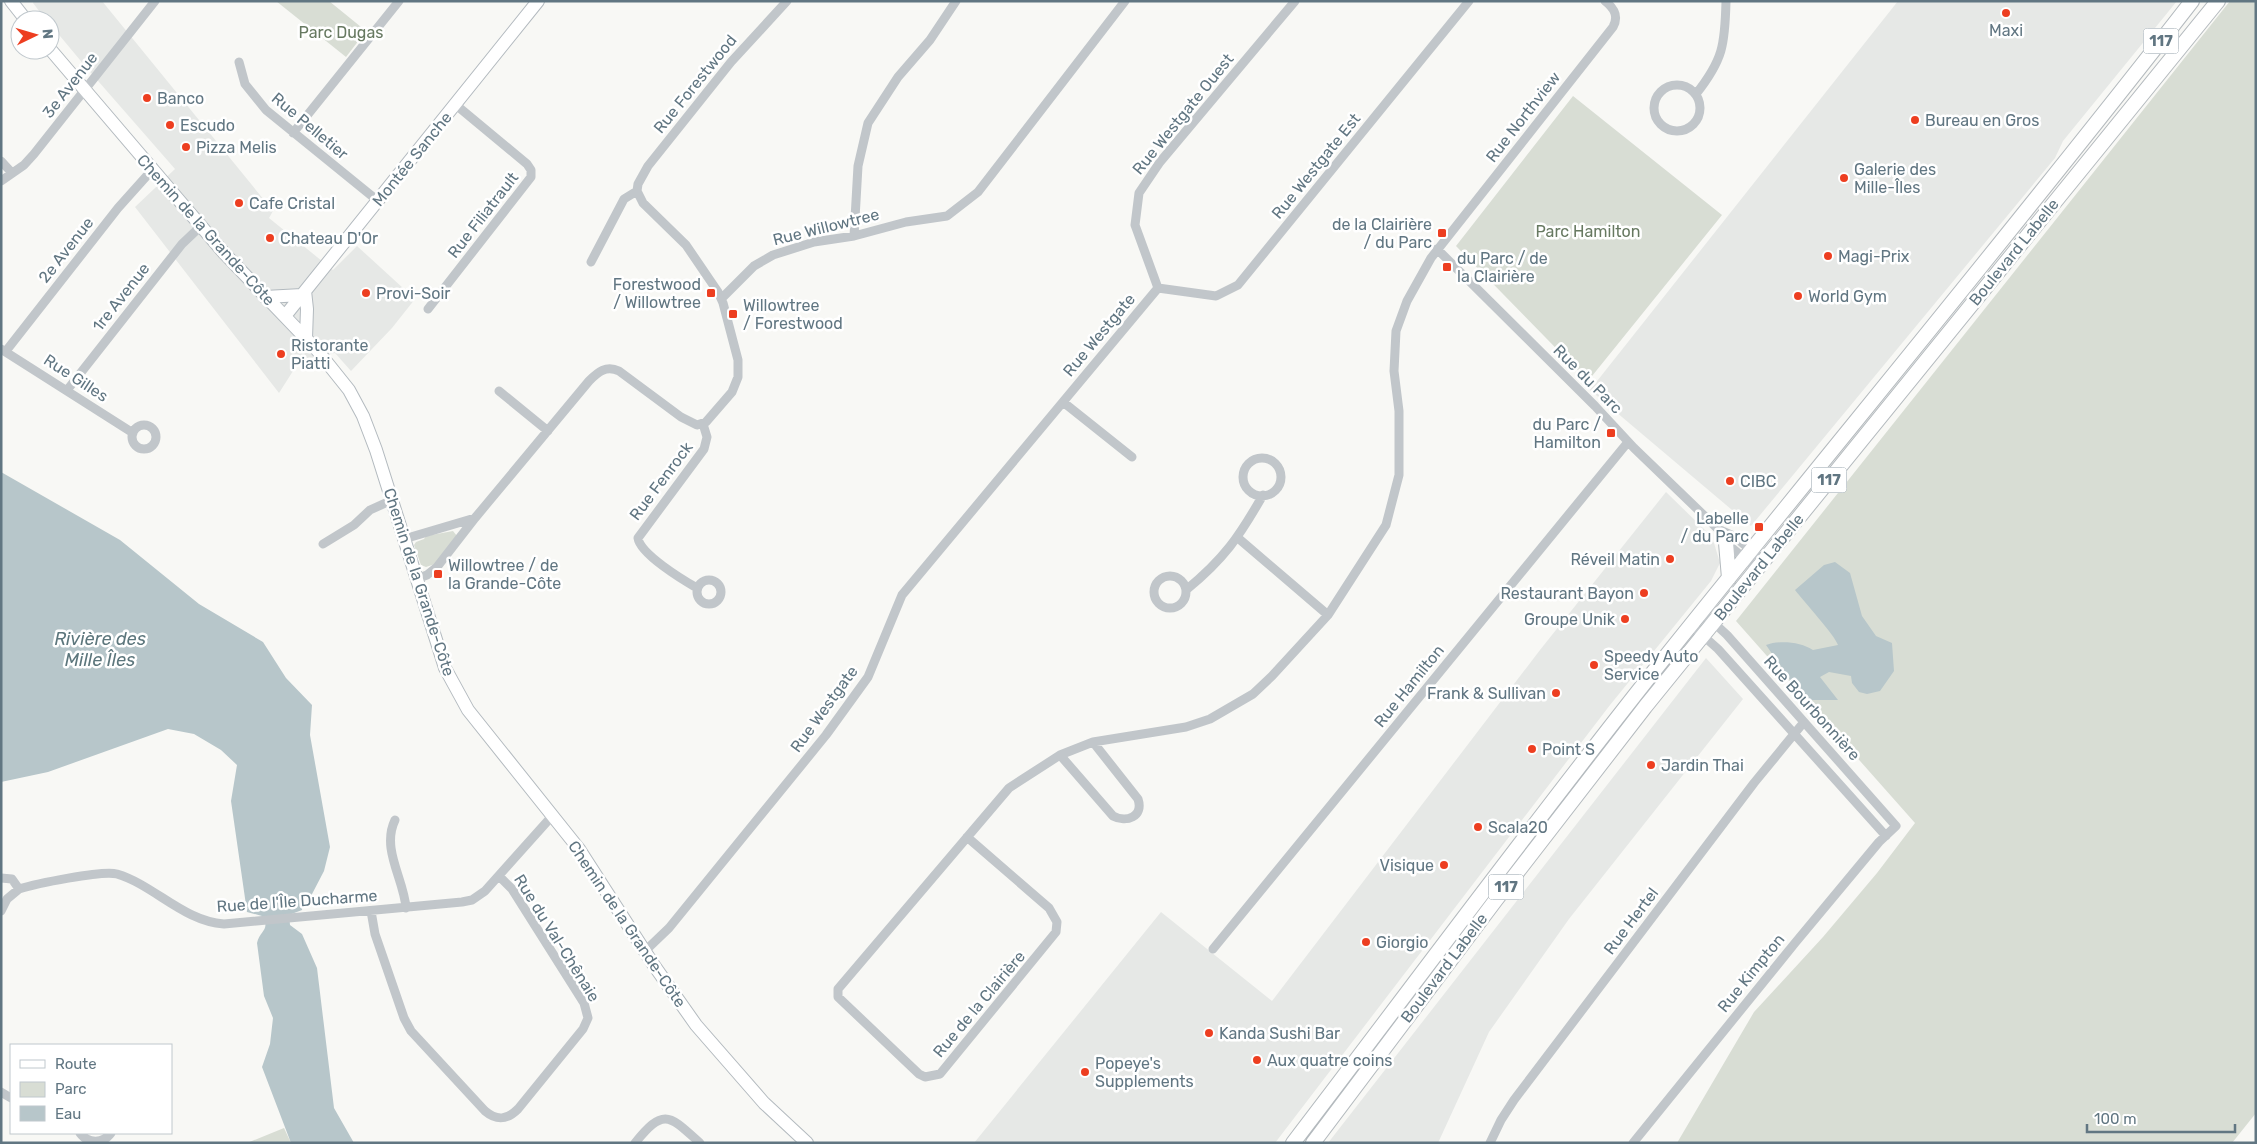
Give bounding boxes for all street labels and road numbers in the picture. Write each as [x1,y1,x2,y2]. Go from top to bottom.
road number: 117 [2144,28,2178,54]
street label: Rue Forestwood [649,31,741,137]
street label: 3e Avenue [38,48,102,122]
street label: Rue Westgate Ouest [1128,50,1238,178]
street label: Rue Northview [1482,68,1564,166]
street label: Rue Pelletier [268,89,352,163]
street label: Montée Sanche [368,108,456,210]
street label: Rue Westgate Est [1268,109,1364,223]
street label: Chemin de la Grande-Côte [133,151,279,309]
street label: Rue Filiatrault [444,168,522,262]
street label: Boulevard Labelle [1965,195,2063,309]
street label: Rue Willowtree [771,205,881,249]
street label: 2e Avenue [35,213,97,287]
street label: 1re Avenue [88,259,154,335]
street label: Rue Westgate [1059,290,1139,380]
street label: Rue du Parc [1550,341,1627,418]
street label: Rue Gilles [40,350,112,406]
street label: Rue Fenrock [625,438,697,524]
road number: 117 [1812,468,1846,492]
street label: Chemin de la Grande-Côte [380,486,458,679]
street label: Boulevard Labelle [1710,510,1808,624]
street label: Rue Hamilton [1370,641,1448,731]
street label: Rue Bourbonnière [1760,652,1864,764]
street label: Rue Westgate [786,662,862,756]
street label: Chemin de la Grande-Côte [564,837,690,1011]
street label: Rue du Val-Chênaie [510,871,604,1005]
road number: 117 [1488,874,1524,900]
street label: Rue Hertel [1600,884,1662,958]
street label: Rue de l'Île Ducharme [216,886,378,916]
street label: Boulevard Labelle [1397,910,1491,1026]
street label: Rue Kimpton [1714,930,1788,1016]
street label: Rue de la Clairière [929,947,1029,1061]

